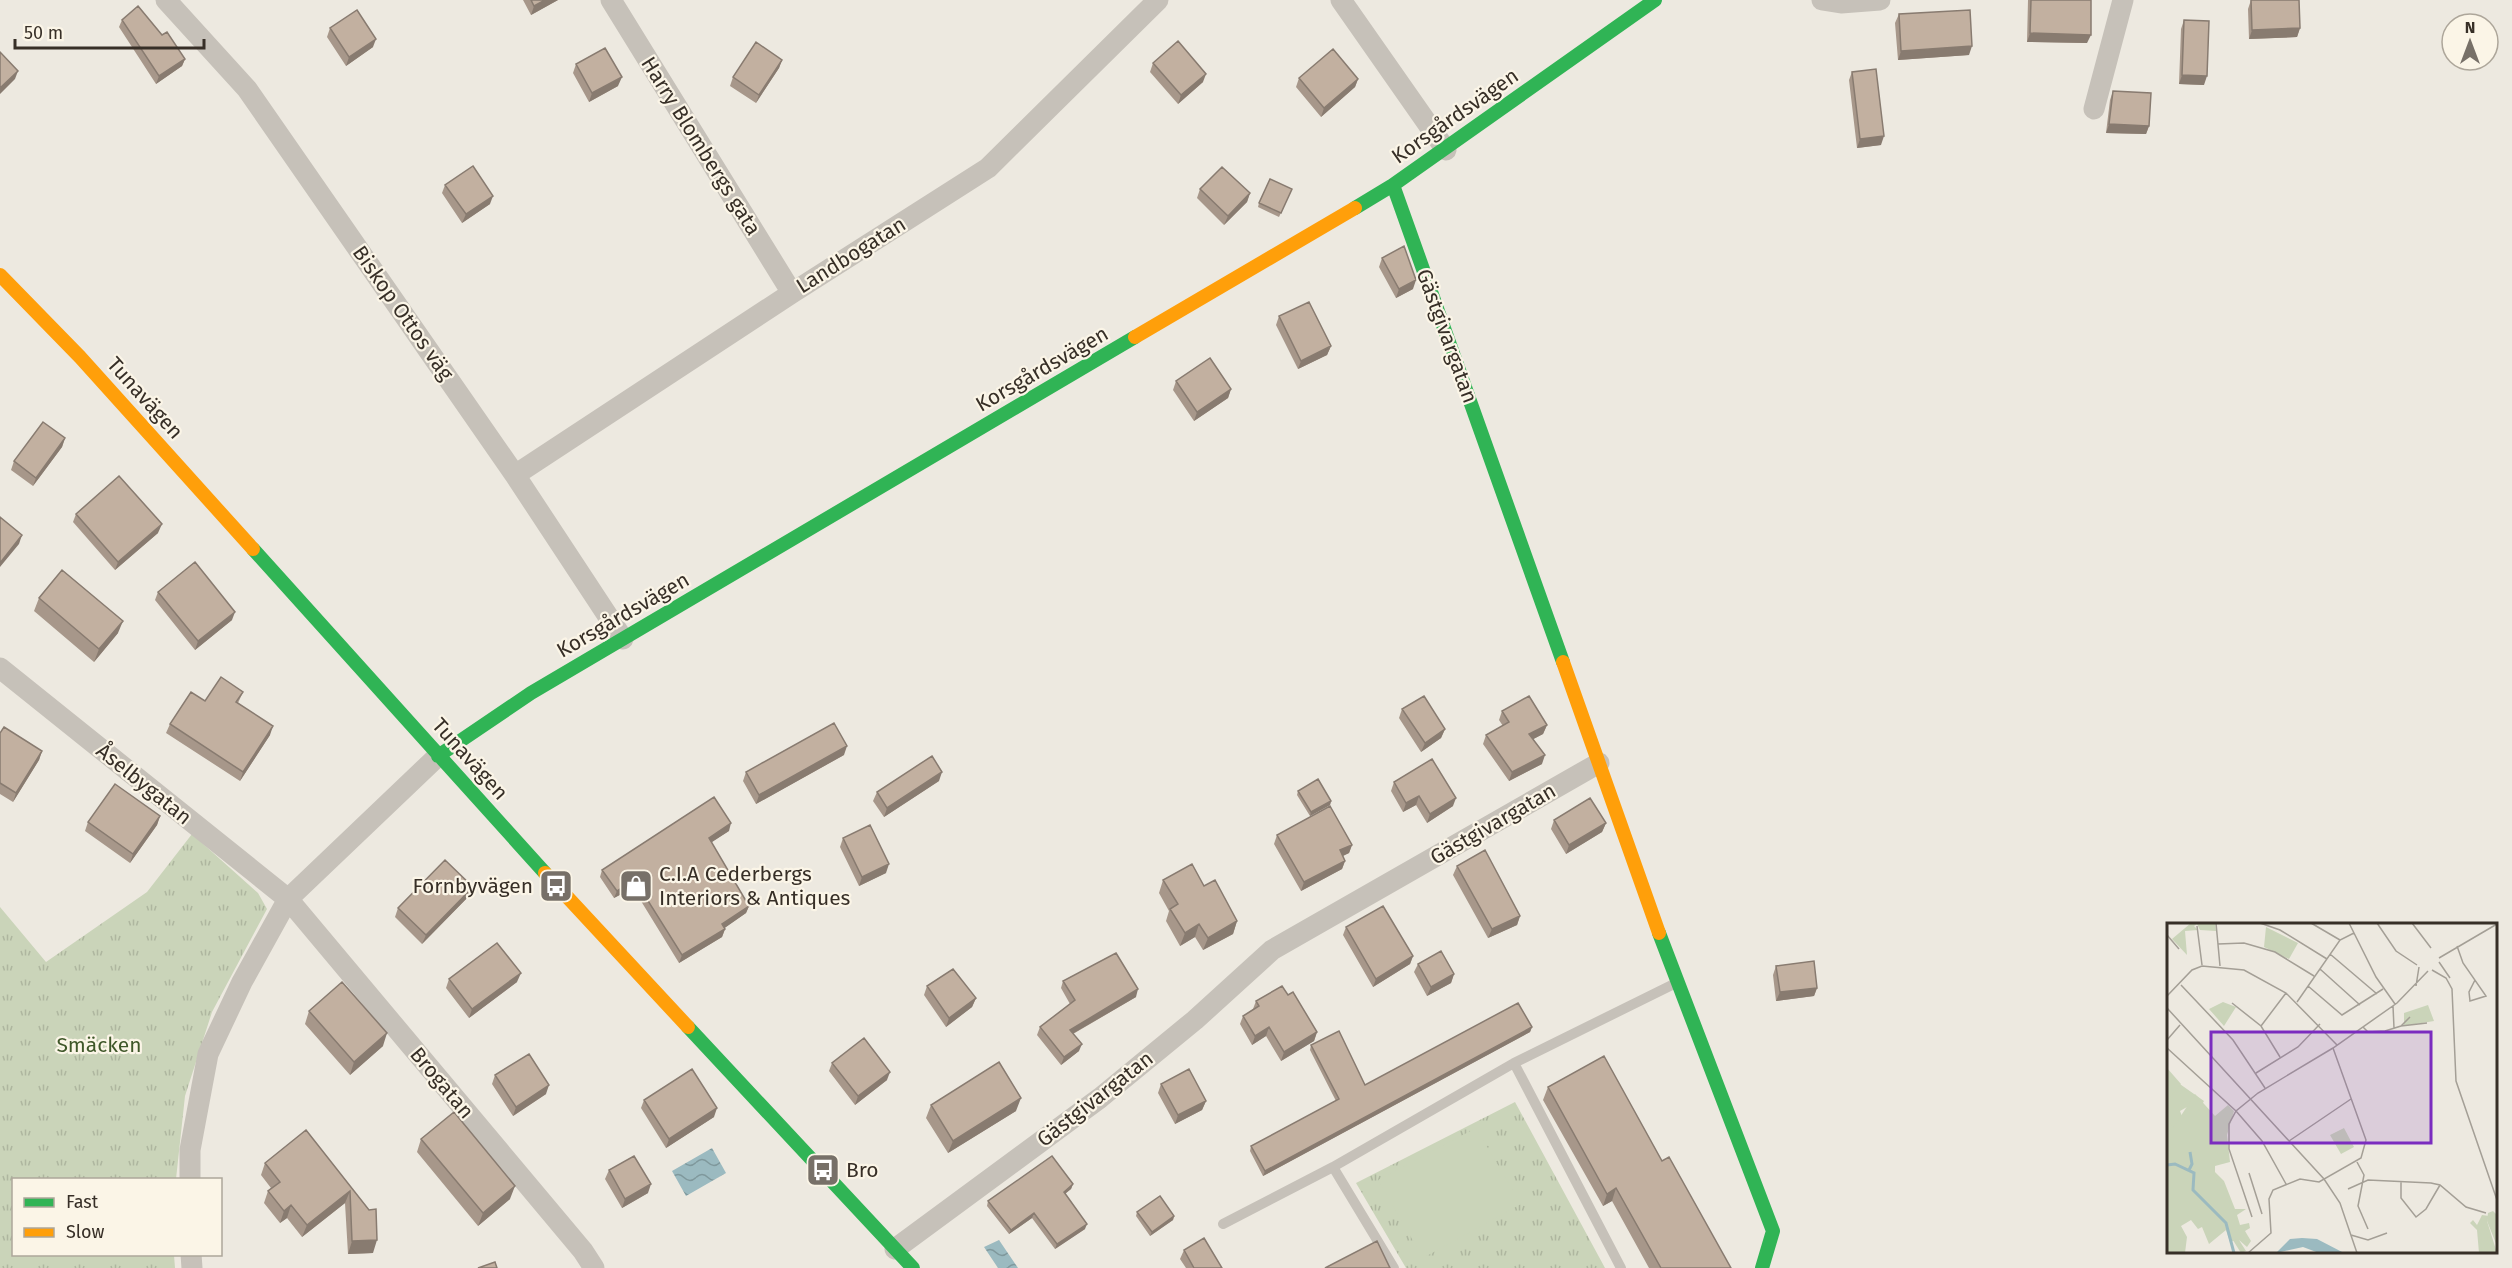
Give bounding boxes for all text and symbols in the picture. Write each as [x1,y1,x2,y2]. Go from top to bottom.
scale bar [15,12,204,50]
north arrow [2440,12,2500,72]
text: N [2465,18,2475,37]
text: 50 m [24,22,63,44]
street label: Harry Blombergs gata [636,52,766,240]
street label: Korsgårdsvägen [1387,63,1523,169]
street label: Landbogatan [791,211,911,299]
street label: Biskop Ottos väg [347,241,459,385]
street label: Gästgivargatan [1411,265,1483,407]
street label: Korsgårdsvägen [971,321,1113,417]
street label: Tunavägen [101,352,189,444]
street label: Korsgårdsvägen [552,567,694,663]
street label: Tunavägen [426,713,514,805]
street label: Åselbygatan [91,738,197,830]
street label: Gästgivargatan [1426,778,1560,870]
place label: C.I.A Cederbergs Interiors & Antiques [659,861,851,911]
bus stop icon: Fornbyvägen [538,868,574,904]
shop icon: C.I.A Cederbergs Interiors & Antiques [618,868,654,904]
place label: Fornbyvägen [412,873,533,899]
inset map [2167,923,2497,1253]
park label: Smäcken [56,1032,142,1058]
street label: Brogatan [405,1042,479,1124]
street label: Gästgivargatan [1032,1045,1158,1153]
bus stop icon: Bro [805,1152,841,1188]
place label: Bro [846,1157,879,1183]
legend [12,1178,222,1256]
text: Fast [66,1191,99,1213]
text: Slow [66,1221,105,1243]

